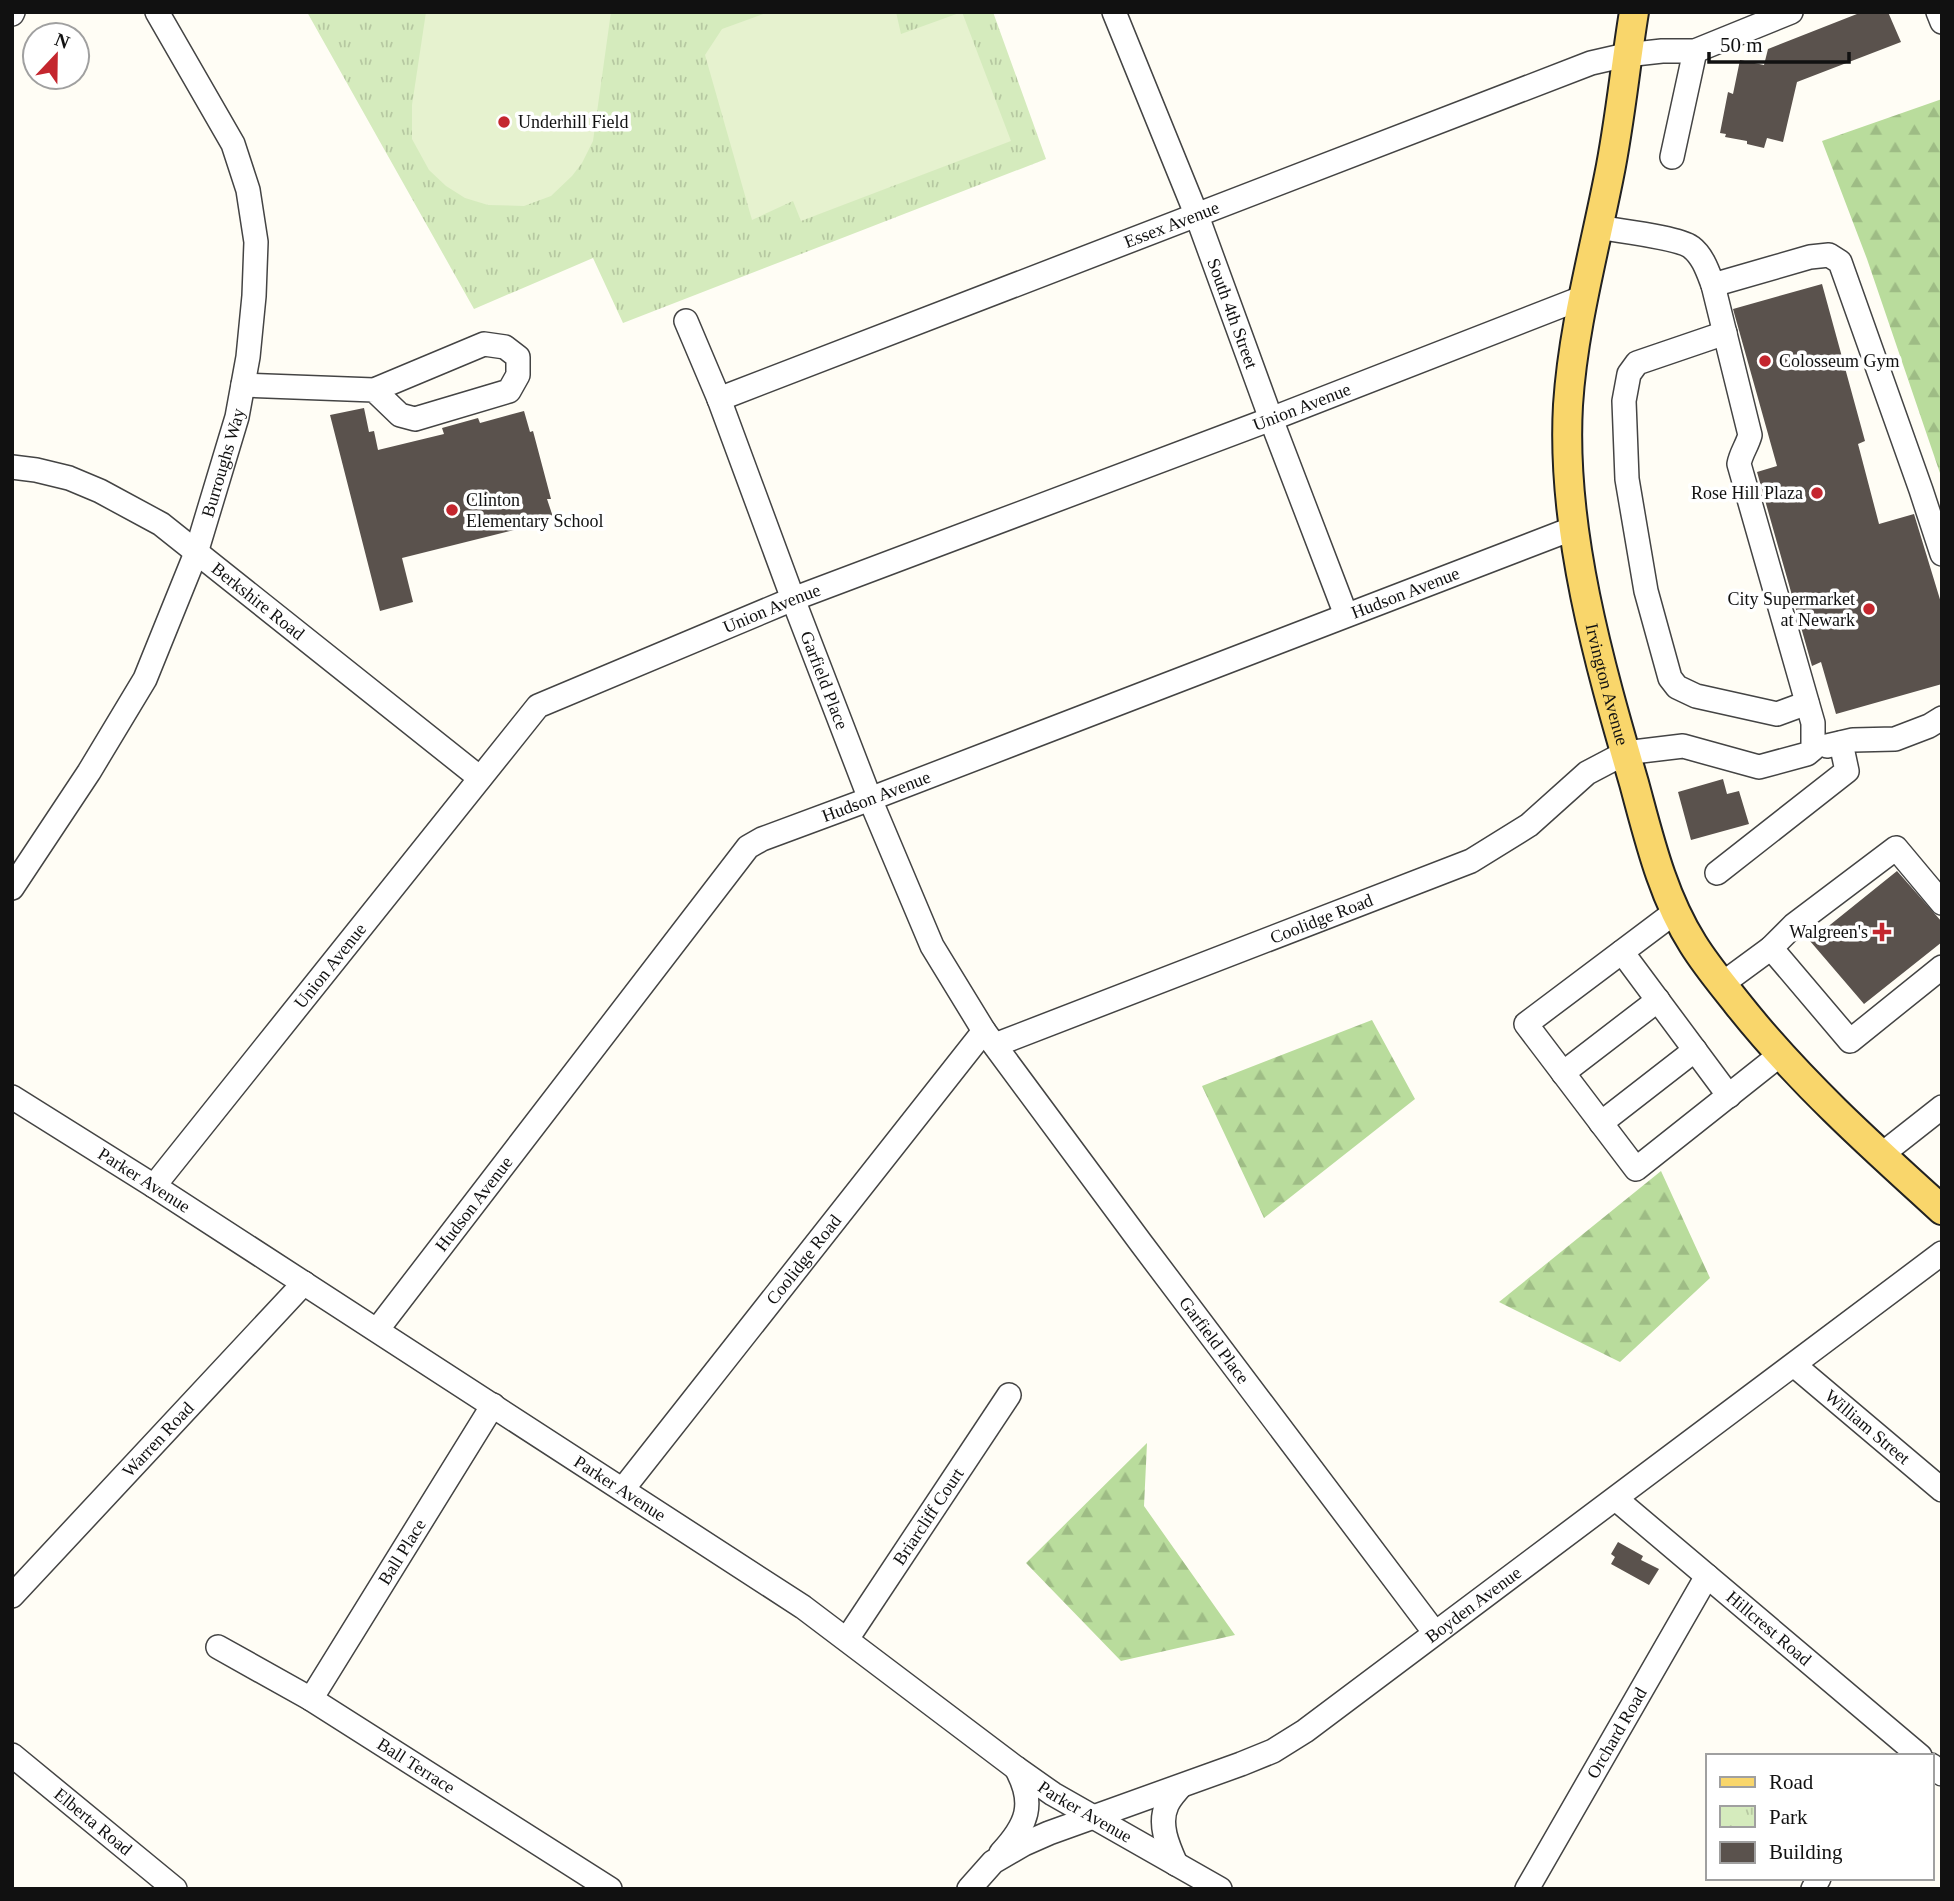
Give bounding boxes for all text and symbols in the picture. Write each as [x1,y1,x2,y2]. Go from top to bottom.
north arrow [21,21,91,91]
scale bar [1709,21,1849,65]
text: N [52,28,73,53]
text: 50 m [1720,33,1763,57]
place label: Underhill Field [518,112,629,132]
marker: Underhill Field [496,114,512,130]
street label: Essex Avenue [1121,197,1222,252]
street label: South 4th Street [1203,256,1262,371]
place label: Colosseum Gym [1779,351,1900,371]
marker: Colosseum Gym [1757,353,1773,369]
street label: Union Avenue [1250,379,1353,435]
street label: Burroughs Way [197,407,248,520]
place label: Rose Hill Plaza [1691,483,1803,503]
marker: Rose Hill Plaza [1809,485,1825,501]
place label: Clinton Elementary School [466,490,603,531]
marker: Clinton Elementary School [444,502,460,518]
street label: Berkshire Road [208,558,308,644]
street label: Hudson Avenue [1348,563,1462,623]
street label: Union Avenue [720,580,823,637]
place label: City Supermarket at Newark [1728,589,1855,630]
marker: City Supermarket at Newark [1861,601,1877,617]
street label: Irvington Avenue [1581,621,1633,748]
street label: Garfield Place [796,628,852,732]
street label: Hudson Avenue [819,767,933,826]
street label: Coolidge Road [1267,890,1376,948]
street label: Union Avenue [290,919,370,1012]
place label: Walgreen's [1789,922,1868,942]
marker: Walgreen's [1874,924,1890,940]
street label: Parker Avenue [94,1143,194,1217]
street label: Hudson Avenue [431,1153,517,1255]
street label: Coolidge Road [762,1211,845,1308]
street label: Garfield Place [1175,1293,1253,1388]
street label: William Street [1821,1385,1914,1468]
street label: Warren Road [118,1398,198,1481]
street label: Parker Avenue [570,1451,670,1525]
street label: Briarcliff Court [889,1464,968,1569]
street label: Ball Place [374,1515,430,1588]
street label: Boyden Avenue [1422,1562,1525,1647]
street label: Hillcrest Road [1722,1587,1815,1670]
street label: Orchard Road [1583,1684,1651,1782]
street label: Ball Terrace [374,1734,459,1798]
legend [1706,1754,1933,1880]
text: Road [1769,1770,1814,1794]
street label: Parker Avenue [1034,1777,1135,1847]
street label: Elberta Road [50,1784,136,1859]
text: Park [1769,1805,1808,1829]
text: Building [1769,1840,1843,1864]

